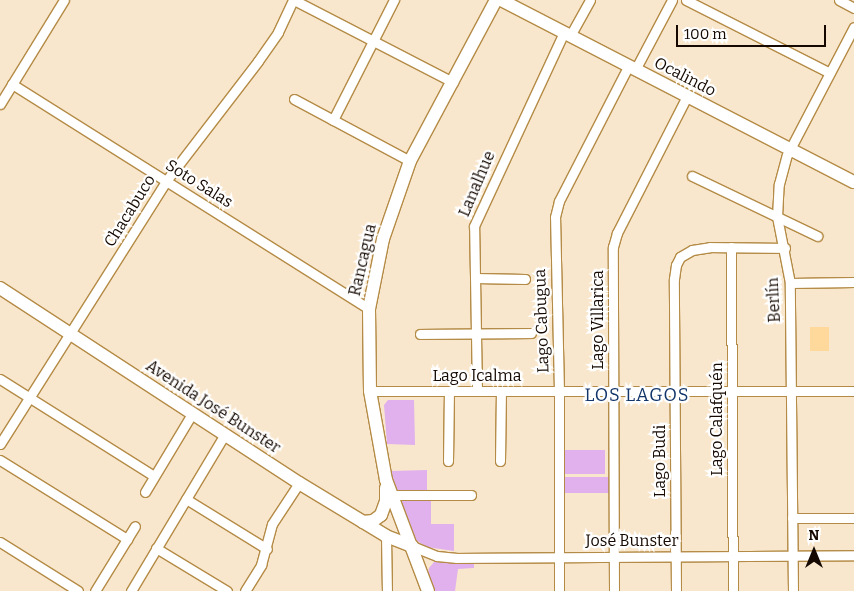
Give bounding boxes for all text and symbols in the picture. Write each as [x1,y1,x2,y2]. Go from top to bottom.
scale bar [679,15,829,47]
text: 100 m [684,25,727,43]
street label: Ocalindo [651,53,719,101]
street label: Lanalhue [455,148,499,220]
street label: Soto Salas [162,156,236,212]
street label: Chacabuco [100,171,160,251]
street label: Rancagua [345,222,381,298]
street label: Lago Cabugua [531,269,553,373]
street label: Lago Villarica [588,270,608,370]
street label: Berlín [763,277,785,323]
street label: Avenida José Bunster [142,356,284,458]
street label: Lago Calafquén [707,362,727,476]
street label: Lago Icalma [432,366,522,386]
district label: LOS LAGOS [583,384,691,406]
street label: Lago Budi [650,425,670,497]
north arrow [789,526,839,576]
text: N [809,527,819,544]
street label: José Bunster [585,531,679,551]

